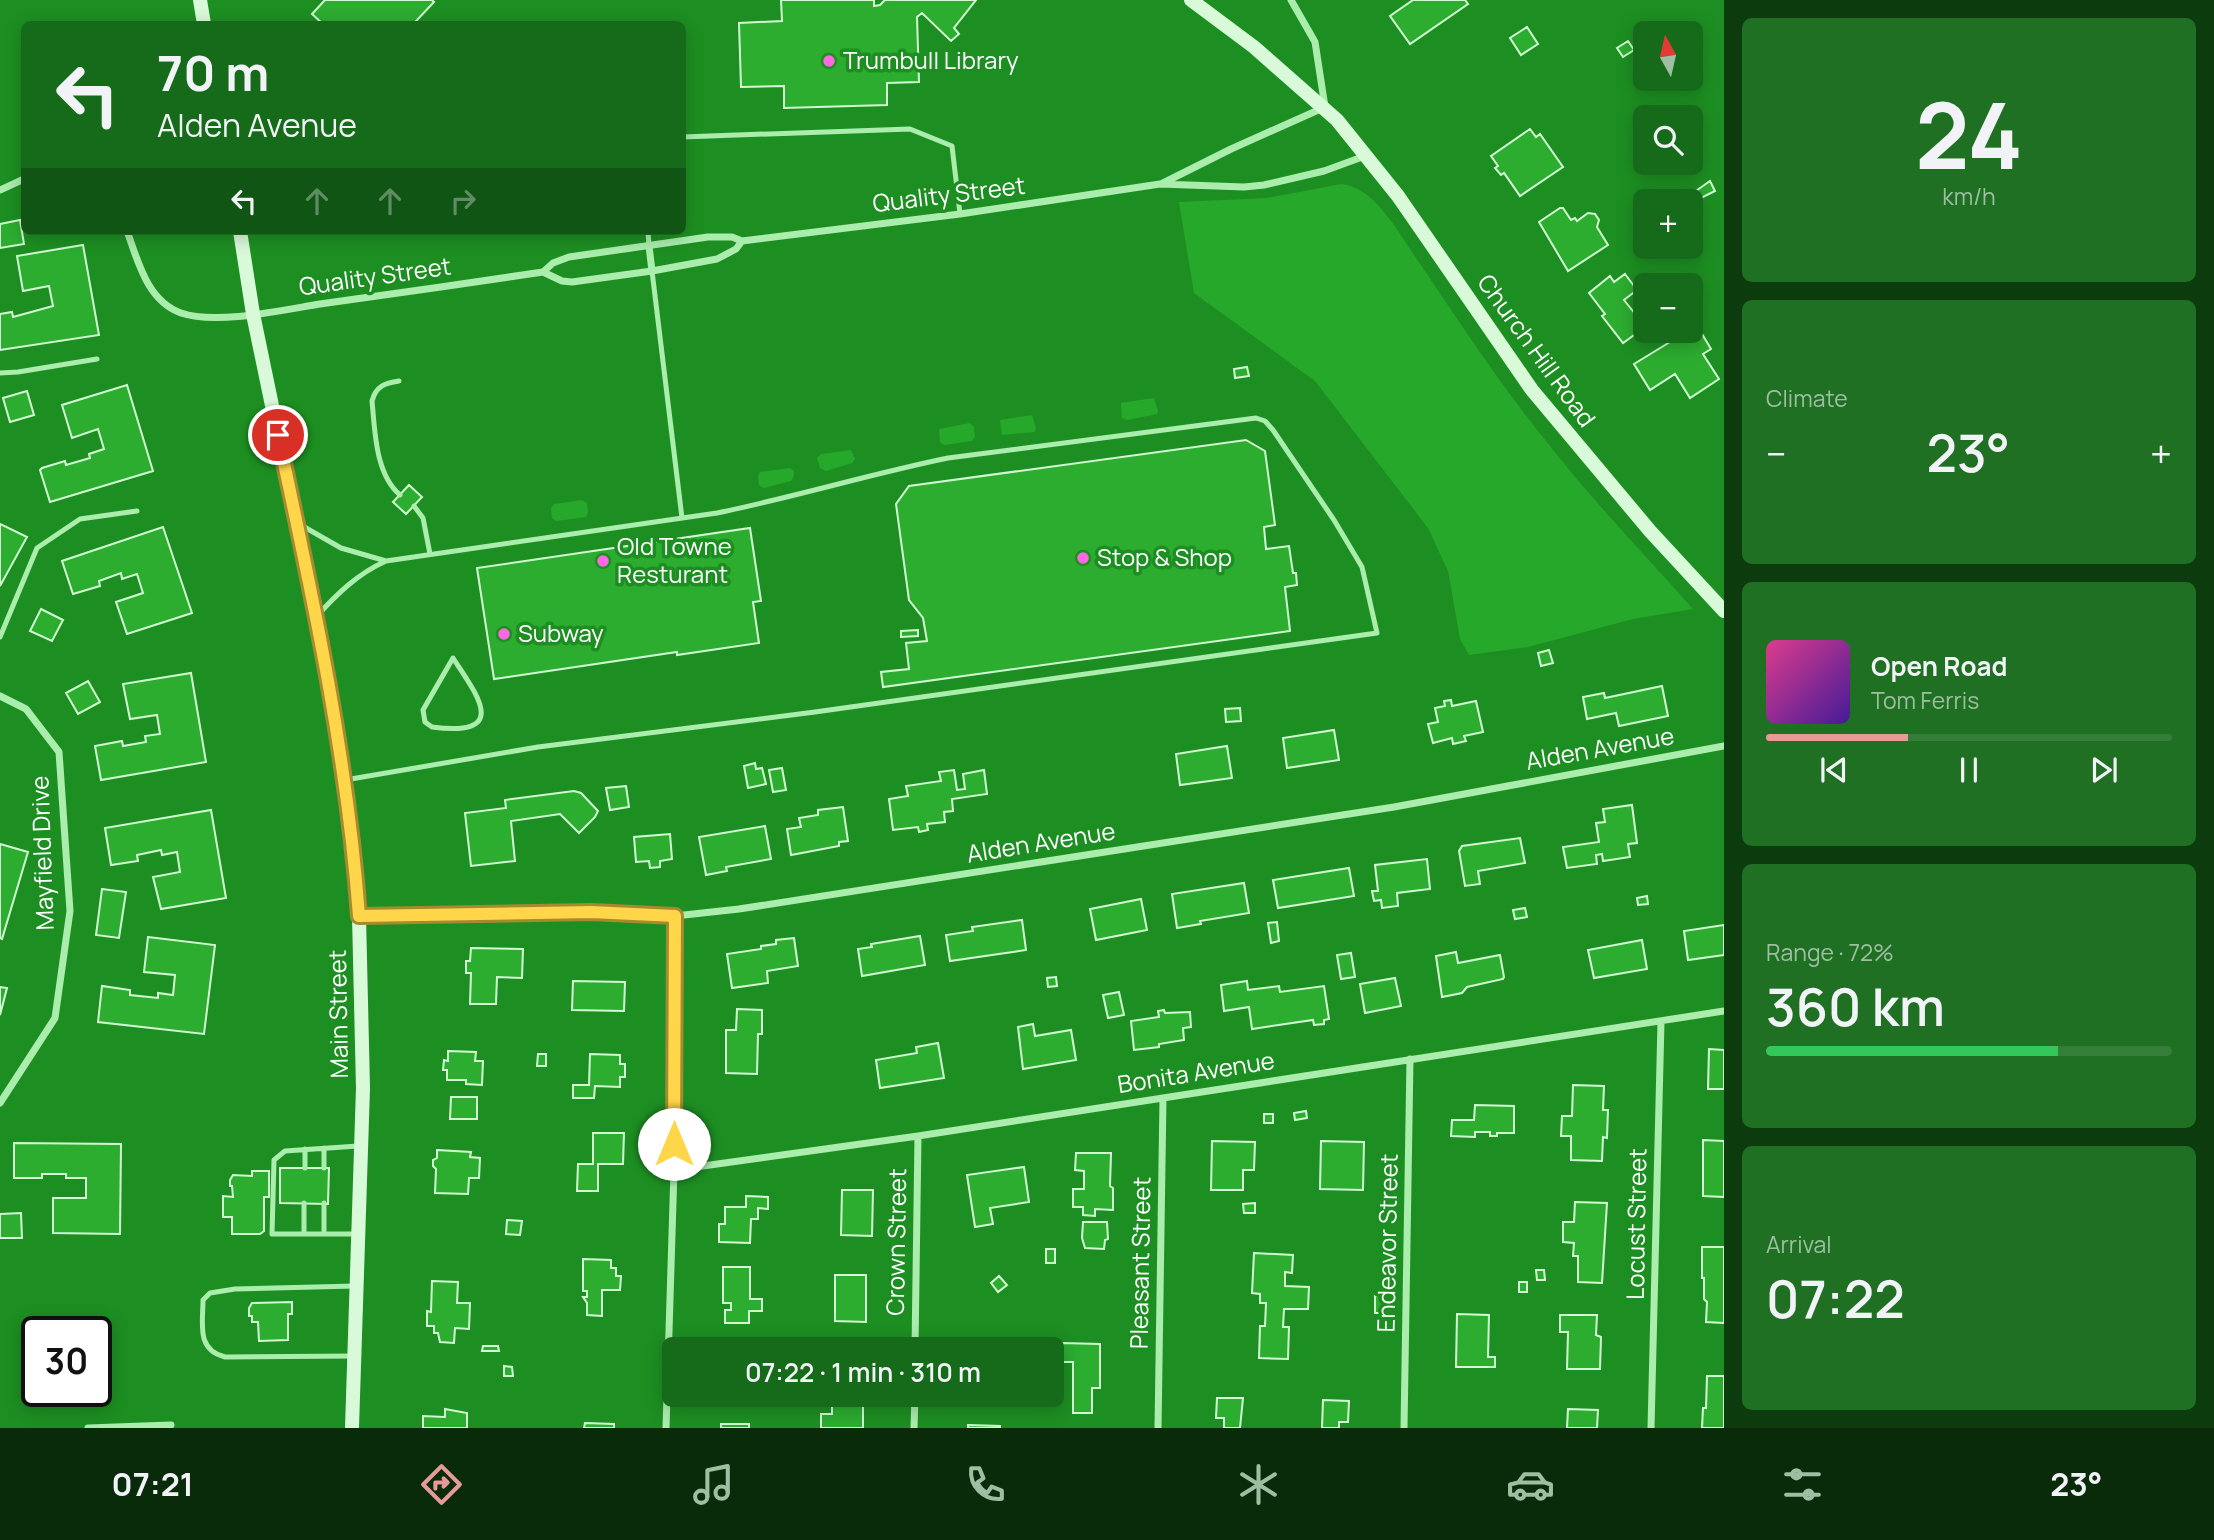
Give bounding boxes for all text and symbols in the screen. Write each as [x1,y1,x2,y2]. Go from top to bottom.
north arrow [1633,21,1703,91]
map controls [1633,21,1703,343]
text: 70 m [157,39,269,106]
place label: Trumbull Library [843,43,1019,76]
icon: left [42,49,133,140]
marker: Trumbull Library [821,53,837,69]
text: 24 [1915,72,2023,196]
text: Alden Avenue [157,103,357,147]
button: search [1633,105,1703,175]
street label: Quality Street [871,168,1027,219]
text: km/h [1942,180,1996,212]
icon: left [225,182,263,220]
icon: ahead [298,182,336,220]
icon: ahead [371,182,409,220]
icon: right [444,182,482,220]
button: + [1633,189,1703,259]
street label: Quality Street [297,249,453,303]
street label: Church Hill Road [1471,267,1604,433]
button: − [1633,273,1703,343]
text: Climate [1766,382,1848,414]
pin [248,405,308,465]
icon: arrive [259,416,297,454]
text: 23° [1926,417,2010,488]
text: − [1766,427,1787,479]
text: + [2150,427,2172,479]
place label: Old Towne Resturant [617,529,732,590]
place label: Stop & Shop [1097,540,1232,573]
marker: Stop & Shop [1075,550,1091,566]
marker: Old Towne Resturant [595,553,611,569]
place label: Subway [518,616,604,649]
marker: Subway [496,626,512,642]
text: Open Road [1871,648,2007,684]
text: Tom Ferris [1871,684,1979,716]
street label: Alden Avenue [1523,718,1676,777]
icon: previous [1815,751,1853,789]
icon: pause [1950,751,1988,789]
icon: next [2085,751,2123,789]
street label: Mayfield Drive [22,775,61,931]
street label: Alden Avenue [964,813,1117,870]
text: Range · 72% [1766,936,1894,968]
street label: Main Street [320,949,355,1079]
text: 360 km [1766,971,1945,1042]
street label: Bonita Avenue [1115,1043,1277,1100]
position arrow [637,1107,711,1181]
street label: Locust Street [1618,1148,1653,1300]
street label: Endeavor Street [1368,1153,1405,1333]
street label: Crown Street [878,1168,913,1316]
street label: Pleasant Street [1121,1177,1158,1349]
text: Arrival [1766,1228,1832,1260]
text: 07:22 [1766,1263,1905,1334]
speed limit sign: 30 [21,1316,112,1407]
text: 07:22 · 1 min · 310 m [745,1354,981,1390]
icon: directions [417,1460,466,1509]
icon: music [689,1460,738,1509]
icon: phone [961,1460,1010,1509]
icon: climate [1234,1460,1283,1509]
icon: car [1506,1460,1555,1509]
icon: filters [1778,1460,1827,1509]
text: 07:21 [112,1462,194,1506]
text: 23° [2050,1462,2102,1506]

